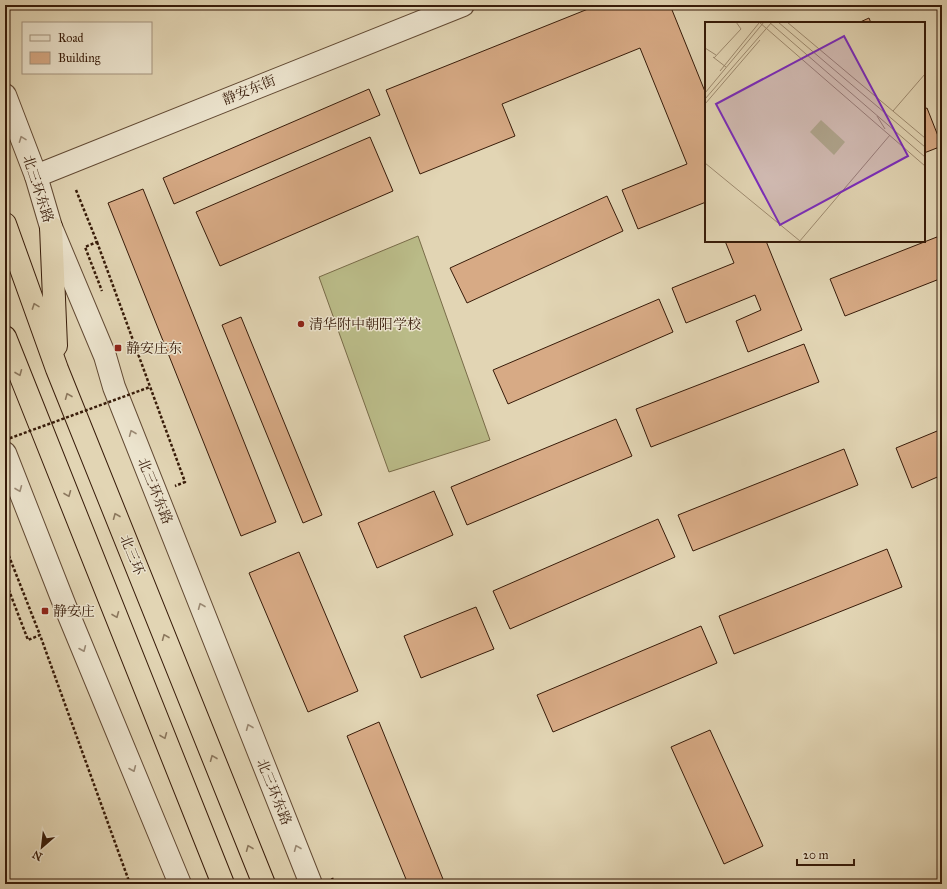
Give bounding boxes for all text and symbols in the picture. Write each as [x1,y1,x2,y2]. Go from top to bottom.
legend [22,22,152,74]
inset map [705,22,925,242]
text: Road [58,31,84,45]
text: Building [58,51,101,66]
street label: 静安东街 [220,72,278,108]
one-way arrow [18,136,26,143]
street label: 北三环东路 [19,153,57,225]
one-way arrow [31,303,39,310]
place label: 清华附中朝阳学校 [309,316,421,333]
marker: 清华附中朝阳学校 [296,319,306,329]
place label: 静安庄东 [126,340,182,357]
marker: 静安庄东 [113,343,123,353]
one-way arrow [15,370,23,377]
one-way arrow [64,392,72,399]
one-way arrow [129,430,137,437]
street label: 北三环东路 [134,455,176,527]
one-way arrow [15,486,23,493]
one-way arrow [63,490,71,497]
one-way arrow [113,513,121,520]
street label: 北三环 [116,532,148,578]
place label: 静安庄 [53,603,95,620]
one-way arrow [197,603,205,610]
marker: 静安庄 [40,606,50,616]
one-way arrow [111,611,119,618]
one-way arrow [161,634,169,641]
one-way arrow [79,646,87,653]
one-way arrow [245,723,253,730]
one-way arrow [159,732,167,739]
one-way arrow [210,754,218,762]
street label: 北三环东路 [253,756,295,828]
one-way arrow [128,765,136,773]
north arrow [22,827,62,867]
scale bar [797,841,854,867]
one-way arrow [246,844,254,851]
one-way arrow [293,844,301,851]
text: N [30,847,45,863]
text: 20 m [803,848,829,862]

